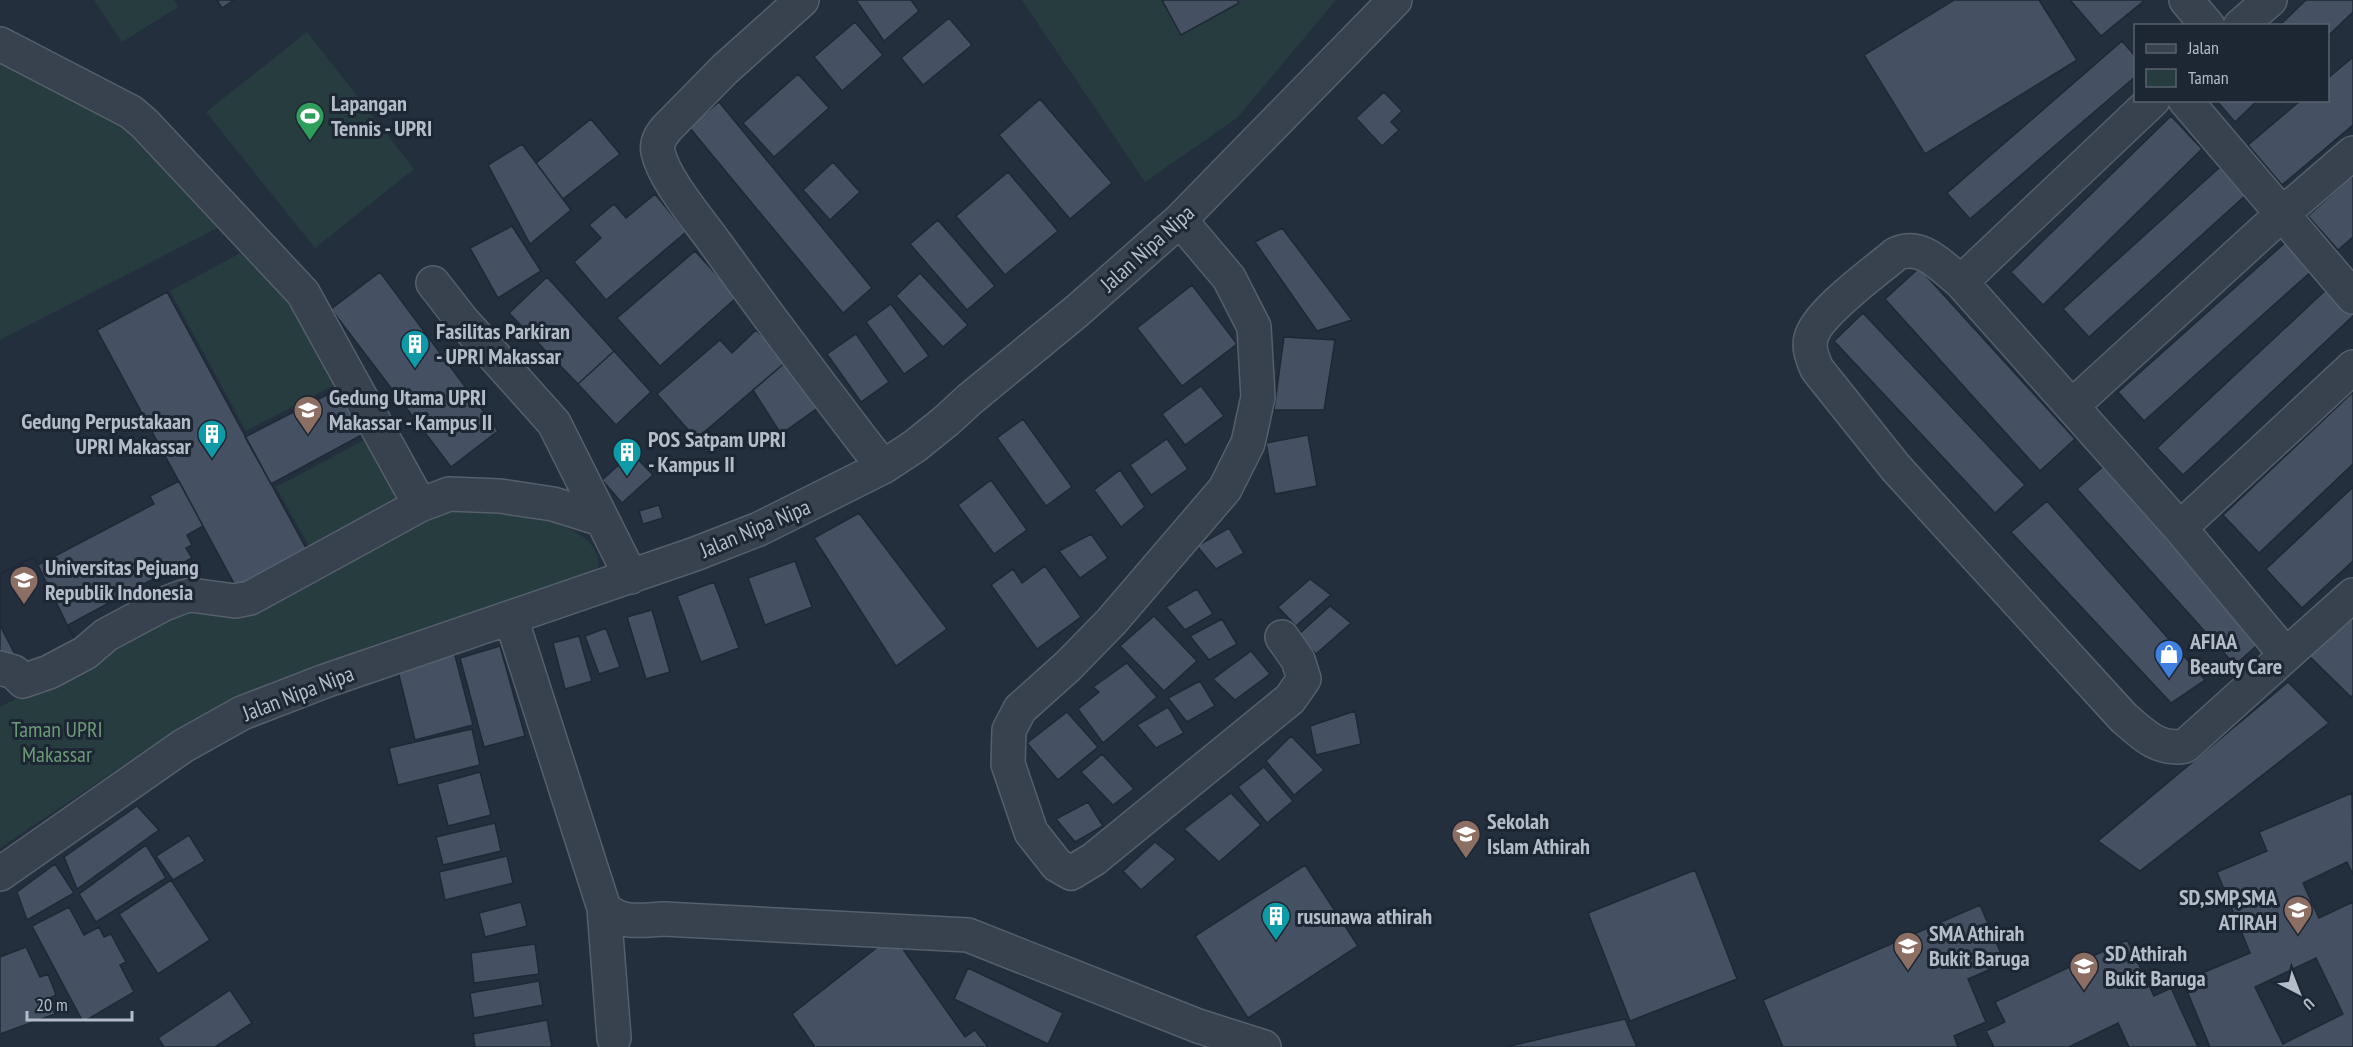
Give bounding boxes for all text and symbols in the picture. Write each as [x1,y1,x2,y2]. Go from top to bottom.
legend [2134,24,2329,102]
text: Jalan [2187,36,2219,59]
text: Taman [2188,66,2229,89]
place label: Lapangan Tennis - UPRI [331,89,432,142]
sports icon: Lapangan Tennis - UPRI [294,100,326,142]
street label: Jalan Nipa Nipa [1093,198,1200,298]
place label: Fasilitas Parkiran - UPRI Makassar [436,317,570,370]
building icon: Fasilitas Parkiran - UPRI Makassar [399,328,431,370]
place label: Gedung Utama UPRI Makassar - Kampus II [329,383,492,436]
school or university icon: Gedung Utama UPRI Makassar - Kampus II [292,394,324,436]
place label: Gedung Perpustakaan UPRI Makassar [21,407,192,460]
building icon: Gedung Perpustakaan UPRI Makassar [196,418,228,460]
place label: POS Satpam UPRI - Kampus II [648,425,786,478]
building icon: POS Satpam UPRI - Kampus II [611,436,643,478]
street label: Jalan Nipa Nipa [695,492,814,564]
place label: Universitas Pejuang Republik Indonesia [45,553,199,606]
school or university icon: Universitas Pejuang Republik Indonesia [8,564,40,606]
place label: AFIAA Beauty Care [2189,627,2282,680]
shop icon: AFIAA Beauty Care [2153,638,2185,680]
street label: Jalan Nipa Nipa [237,659,358,727]
park label: Taman UPRI Makassar [11,715,103,768]
place label: Sekolah Islam Athirah [1487,807,1590,860]
school or university icon: Sekolah Islam Athirah [1450,818,1482,860]
place label: SD,SMP,SMA ATIRAH [2179,883,2278,936]
school or university icon: SD,SMP,SMA ATIRAH [2282,894,2314,936]
building icon: rusunawa athirah [1260,900,1292,942]
place label: rusunawa athirah [1297,902,1432,930]
place label: SMA Athirah Bukit Baruga [1929,919,2029,972]
school or university icon: SMA Athirah Bukit Baruga [1892,930,1924,972]
place label: SD Athirah Bukit Baruga [2105,939,2205,992]
school or university icon: SD Athirah Bukit Baruga [2068,950,2100,992]
north arrow [2269,963,2329,1023]
scale bar [27,984,132,1022]
text: 20 m [36,993,68,1016]
text: U [2299,994,2319,1014]

